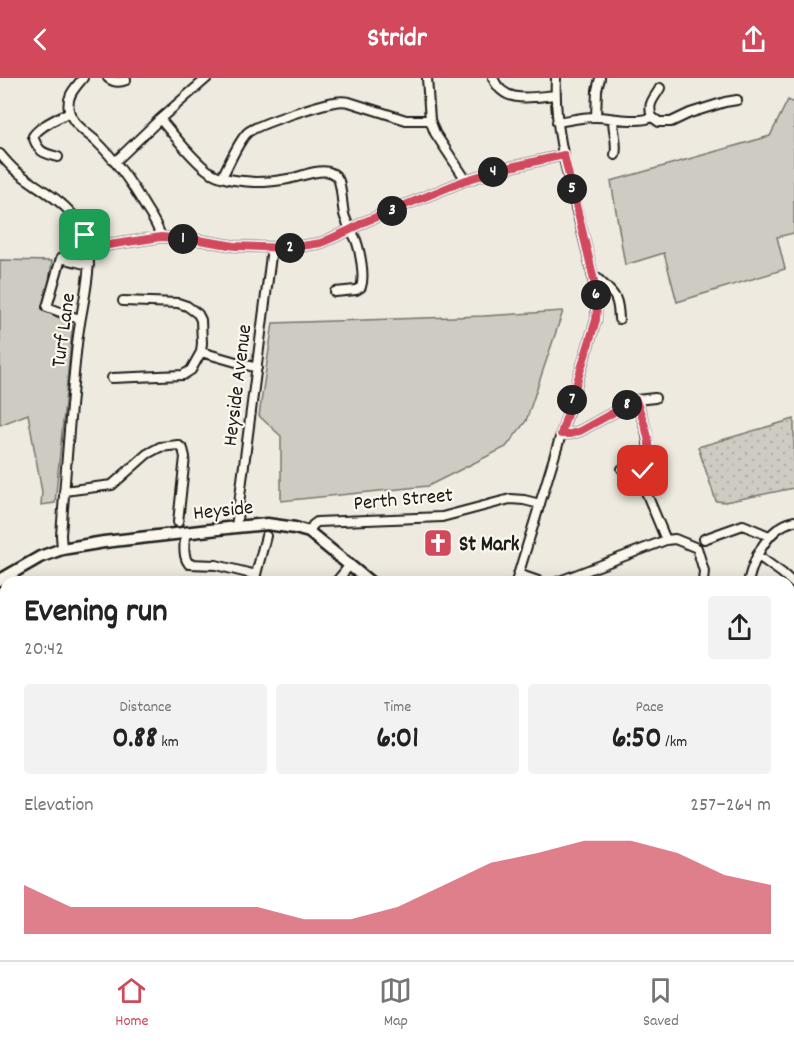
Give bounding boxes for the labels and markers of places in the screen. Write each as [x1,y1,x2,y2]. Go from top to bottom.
pin: 4 [478,157,508,187]
pin: 5 [557,174,587,204]
pin: 3 [377,196,407,226]
pin [59,209,110,260]
pin: 1 [168,224,198,254]
pin: 2 [275,233,305,263]
pin: 6 [581,280,611,310]
pin: 7 [557,385,587,415]
pin: 8 [612,390,642,420]
pin [617,445,668,496]
church icon: St Mark [422,527,454,559]
place label: St Mark [459,531,520,561]

